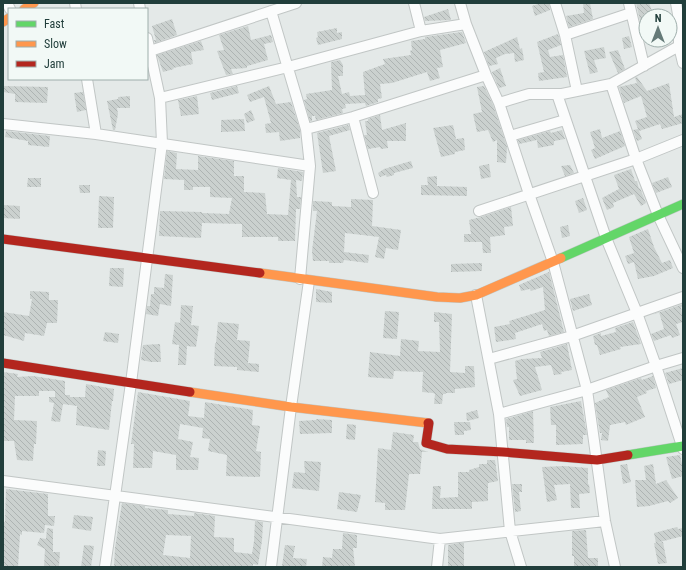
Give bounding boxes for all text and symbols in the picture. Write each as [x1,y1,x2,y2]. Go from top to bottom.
legend [8,8,148,80]
north arrow [638,8,678,48]
text: N [655,12,662,25]
text: Fast [44,17,65,31]
text: Slow [44,37,67,51]
text: Jam [44,57,65,71]

